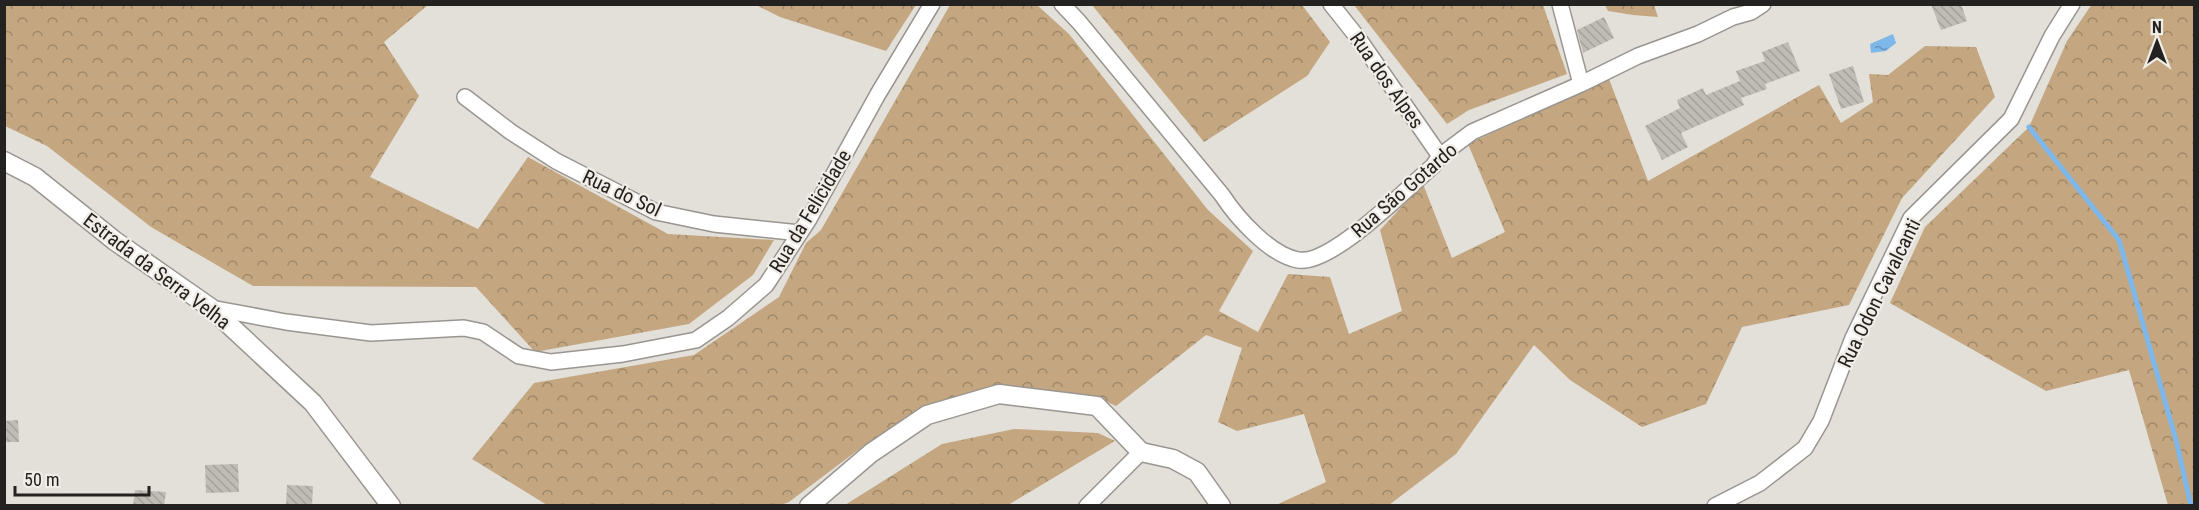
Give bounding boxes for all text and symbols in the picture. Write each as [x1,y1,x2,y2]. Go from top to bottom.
north arrow [2127,12,2187,72]
text: N [2152,18,2162,37]
street label: Rua dos Alpes [1345,27,1429,133]
street label: Rua São Gotardo [1346,138,1462,242]
street label: Rua da Felicidade [764,145,856,277]
street label: Rua do Sol [579,164,665,222]
street label: Estrada da Serra Velha [79,208,235,334]
street label: Rua Odon Cavalcanti [1832,214,1926,372]
scale bar [15,459,148,497]
text: 50 m [24,469,59,490]

